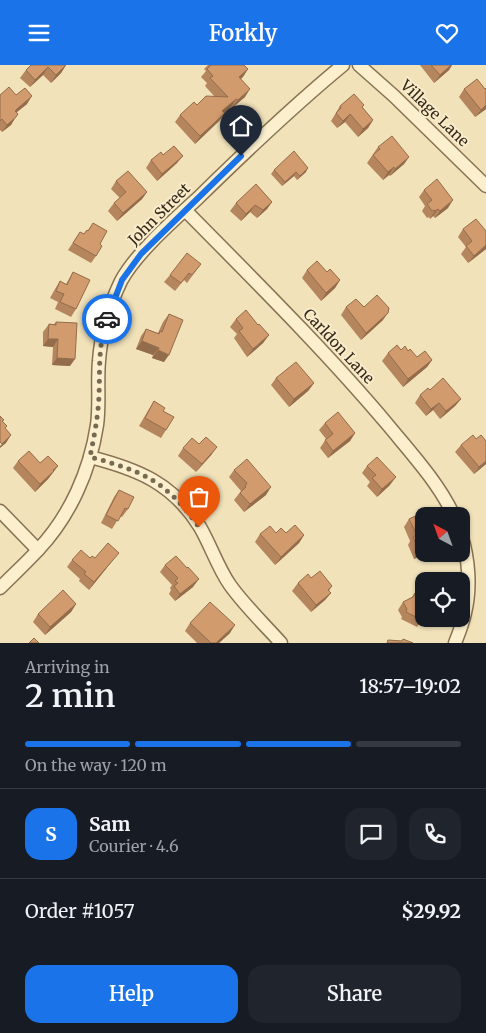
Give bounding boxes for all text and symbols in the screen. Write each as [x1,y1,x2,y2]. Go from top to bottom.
icon: menu [25,19,53,47]
text: Forkly [209,19,277,47]
icon: heart [433,19,461,47]
street label: Village Lane [396,75,473,150]
pin [220,105,262,156]
icon: home [227,112,255,140]
street label: John Street [123,179,194,250]
courier [82,294,132,344]
street label: Carldon Lane [299,304,379,388]
icon: car [93,305,121,333]
pin [178,476,220,527]
icon: bag [185,483,213,511]
north arrow [415,507,470,563]
map controls [415,507,470,627]
button: locate [415,572,470,627]
text: Arriving in [25,657,110,677]
text: 18:57–19:02 [359,674,461,698]
text: 2 min [25,676,115,716]
text: On the way · 120 m [25,755,167,775]
button: chat [345,808,397,860]
button: phone [409,808,461,860]
text: Sam [89,812,130,836]
text: S [45,822,57,846]
text: Courier · 4.6 [89,836,179,856]
text: Order #1057 [25,899,135,923]
text: $29.92 [401,899,461,923]
button: Help [25,965,238,1023]
button: Share [248,965,461,1023]

